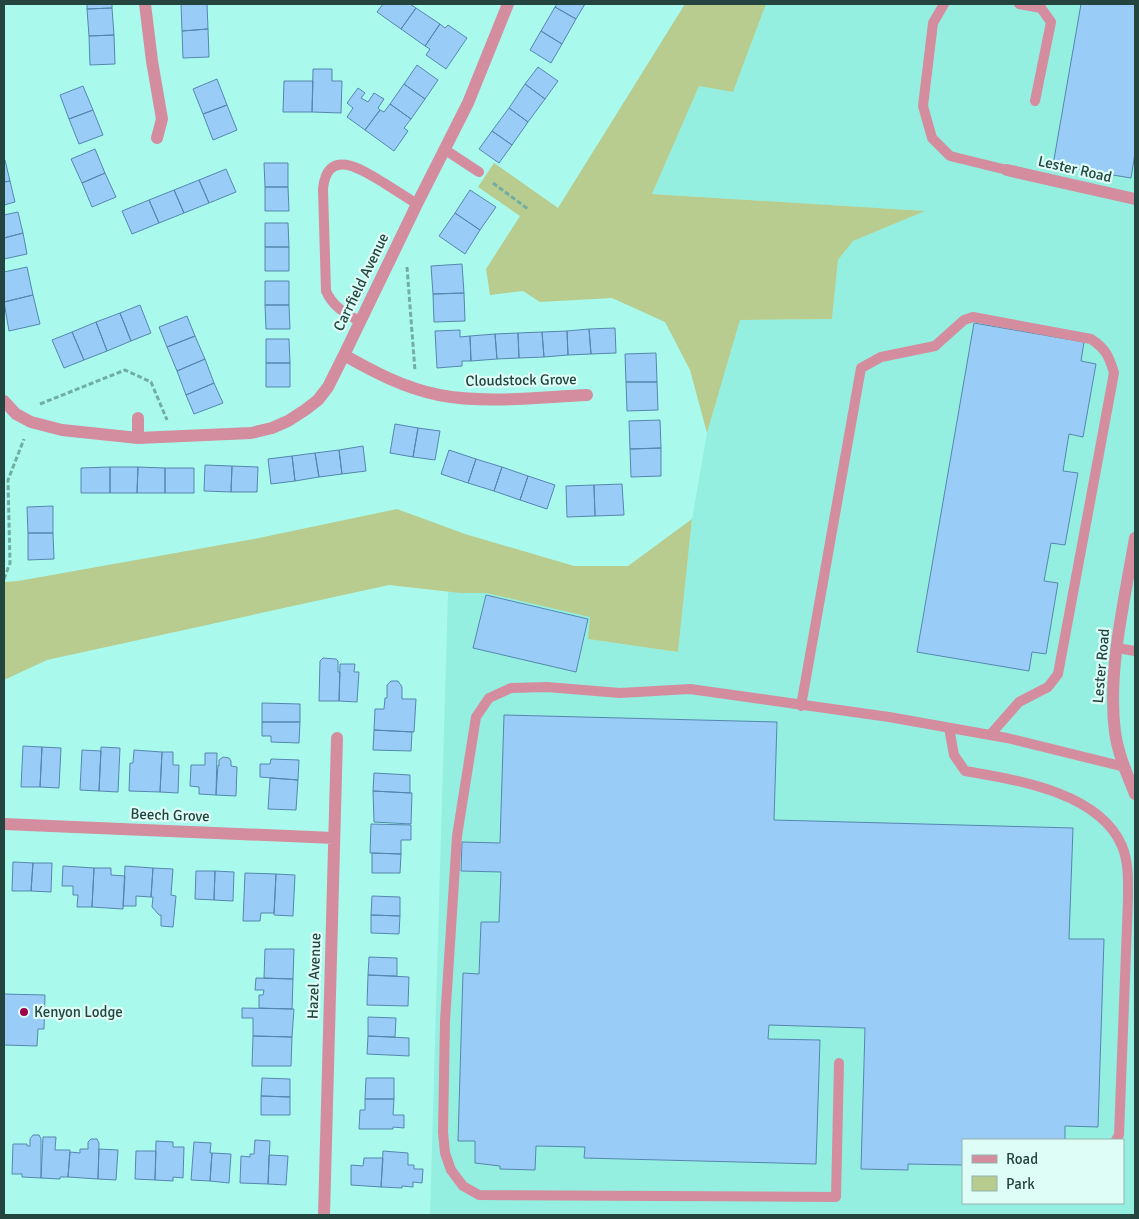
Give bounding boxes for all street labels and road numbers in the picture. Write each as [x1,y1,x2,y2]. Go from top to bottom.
street label: Lester Road [1036,152,1114,186]
street label: Carrfield Avenue [330,230,392,334]
street label: Cloudstock Grove [465,370,577,390]
street label: Lester Road [1089,628,1113,704]
street label: Beech Grove [130,805,210,825]
street label: Hazel Avenue [303,933,325,1019]

